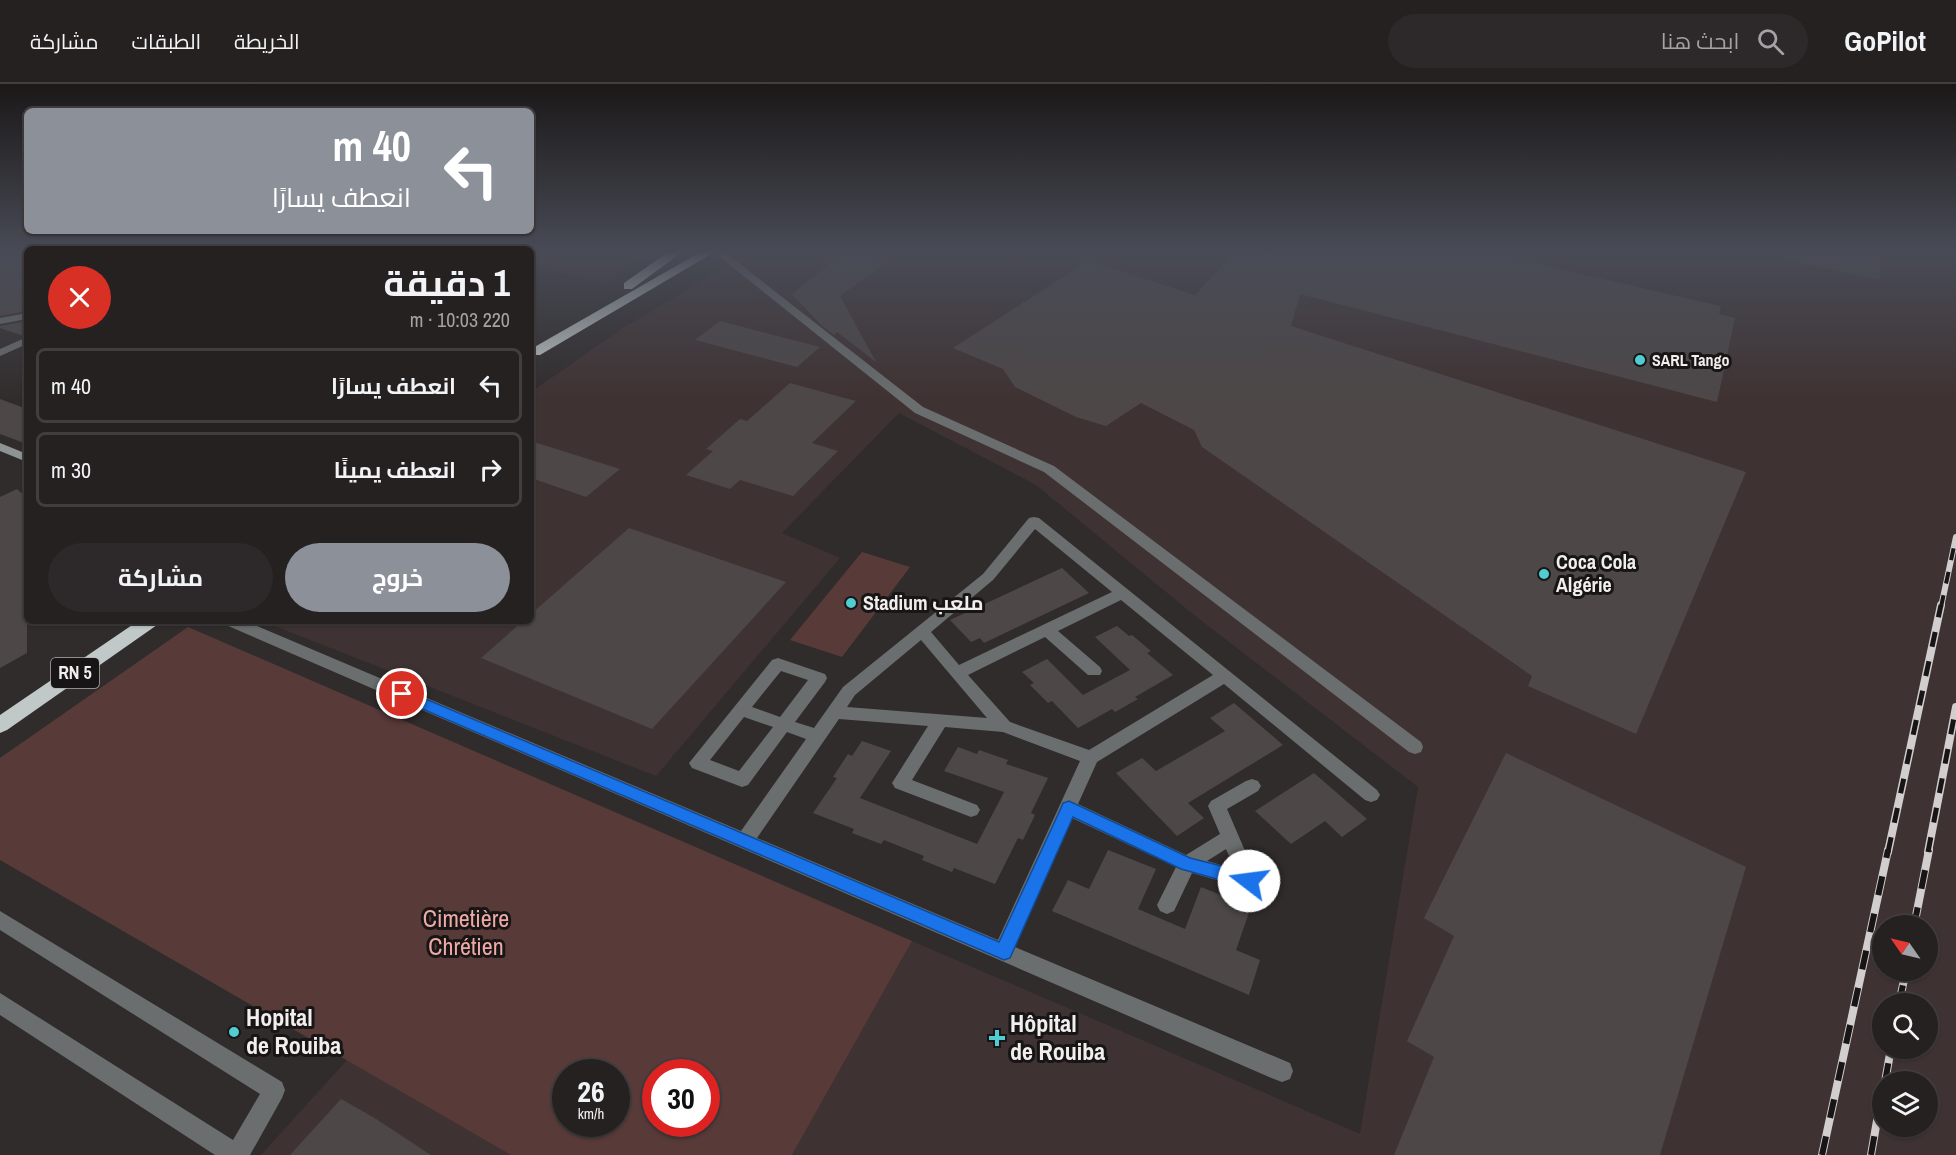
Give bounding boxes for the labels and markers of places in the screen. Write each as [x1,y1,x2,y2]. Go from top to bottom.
place label: SARL Tango [1652,349,1730,371]
marker: SARL Tango [1633,353,1647,367]
place label: Coca Cola Algérie [1556,548,1636,598]
marker: Coca Cola Algérie [1537,567,1551,581]
place label: Stadium ملعب [863,589,984,616]
marker: Stadium ملعب [844,596,858,610]
pin [376,668,427,719]
place label: Hopital de Rouiba [246,1001,341,1061]
place label: Hôpital de Rouiba [1010,1007,1105,1067]
marker: Hopital de Rouiba [227,1025,241,1039]
marker: Hôpital de Rouiba [988,1029,1006,1047]

